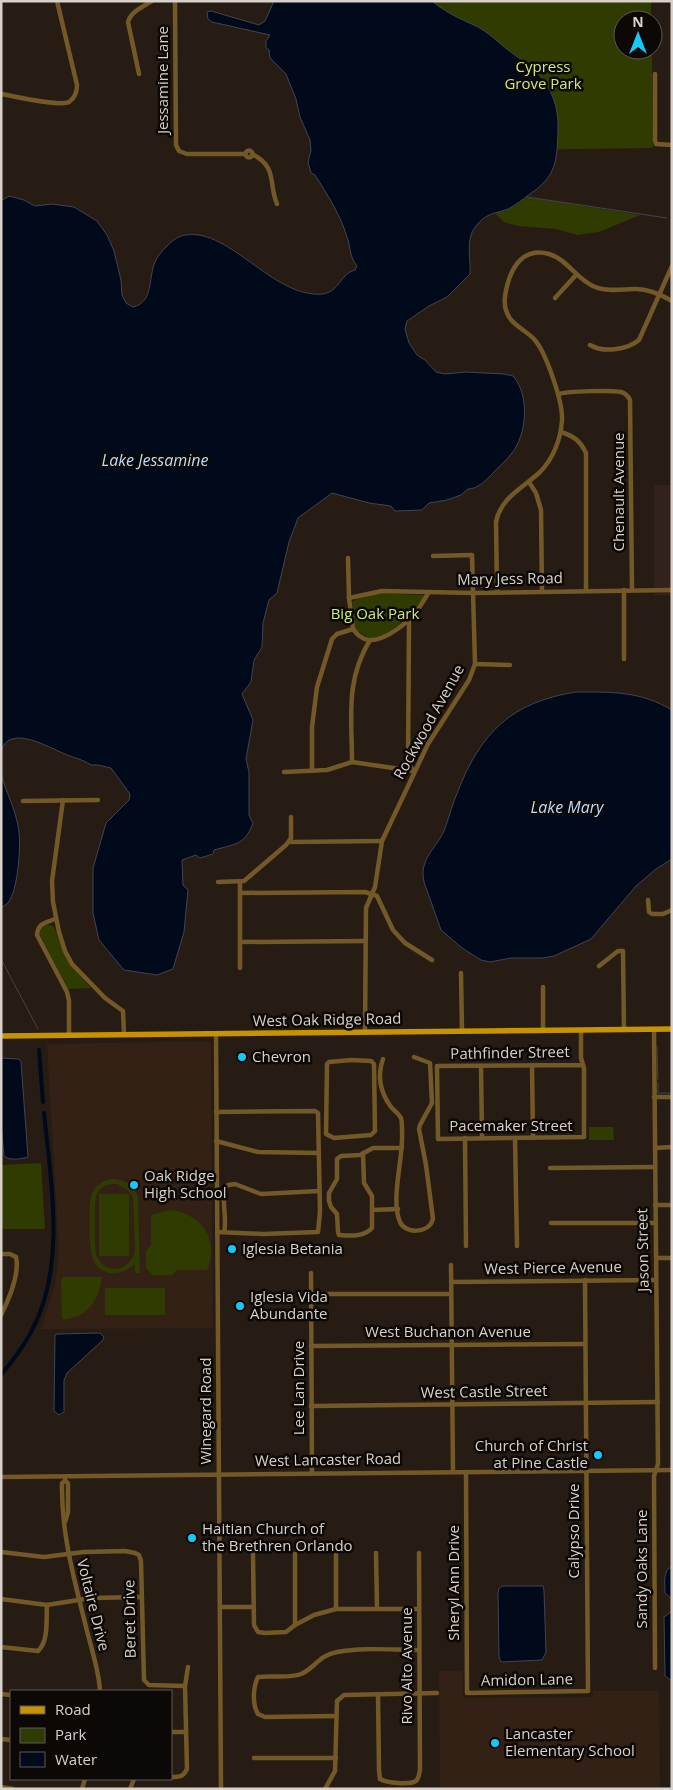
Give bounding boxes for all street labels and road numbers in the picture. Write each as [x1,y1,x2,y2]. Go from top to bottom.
street label: Jessamine Lane [152,26,172,136]
street label: Chenault Avenue [608,432,628,552]
street label: Mary Jess Road [457,567,563,589]
street label: Rockwood Avenue [388,661,468,782]
street label: West Oak Ridge Road [252,1008,402,1030]
street label: Pathfinder Street [450,1041,570,1063]
street label: Pacemaker Street [449,1115,573,1135]
street label: Jason Street [631,1208,653,1294]
street label: West Pierce Avenue [484,1256,622,1278]
street label: West Buchanon Avenue [365,1321,531,1341]
street label: Lee Lan Drive [288,1341,308,1435]
street label: Winegard Road [195,1358,215,1464]
street label: West Castle Street [420,1380,548,1402]
street label: West Lancaster Road [255,1448,401,1470]
street label: Calypso Drive [563,1483,583,1579]
street label: Sandy Oaks Lane [631,1509,651,1629]
street label: Sheryl Ann Drive [443,1525,463,1641]
street label: Voltaire Drive [73,1557,115,1653]
street label: Beret Drive [118,1580,140,1659]
street label: Rivo Alto Avenue [396,1607,416,1725]
street label: Amidon Lane [481,1668,573,1690]

